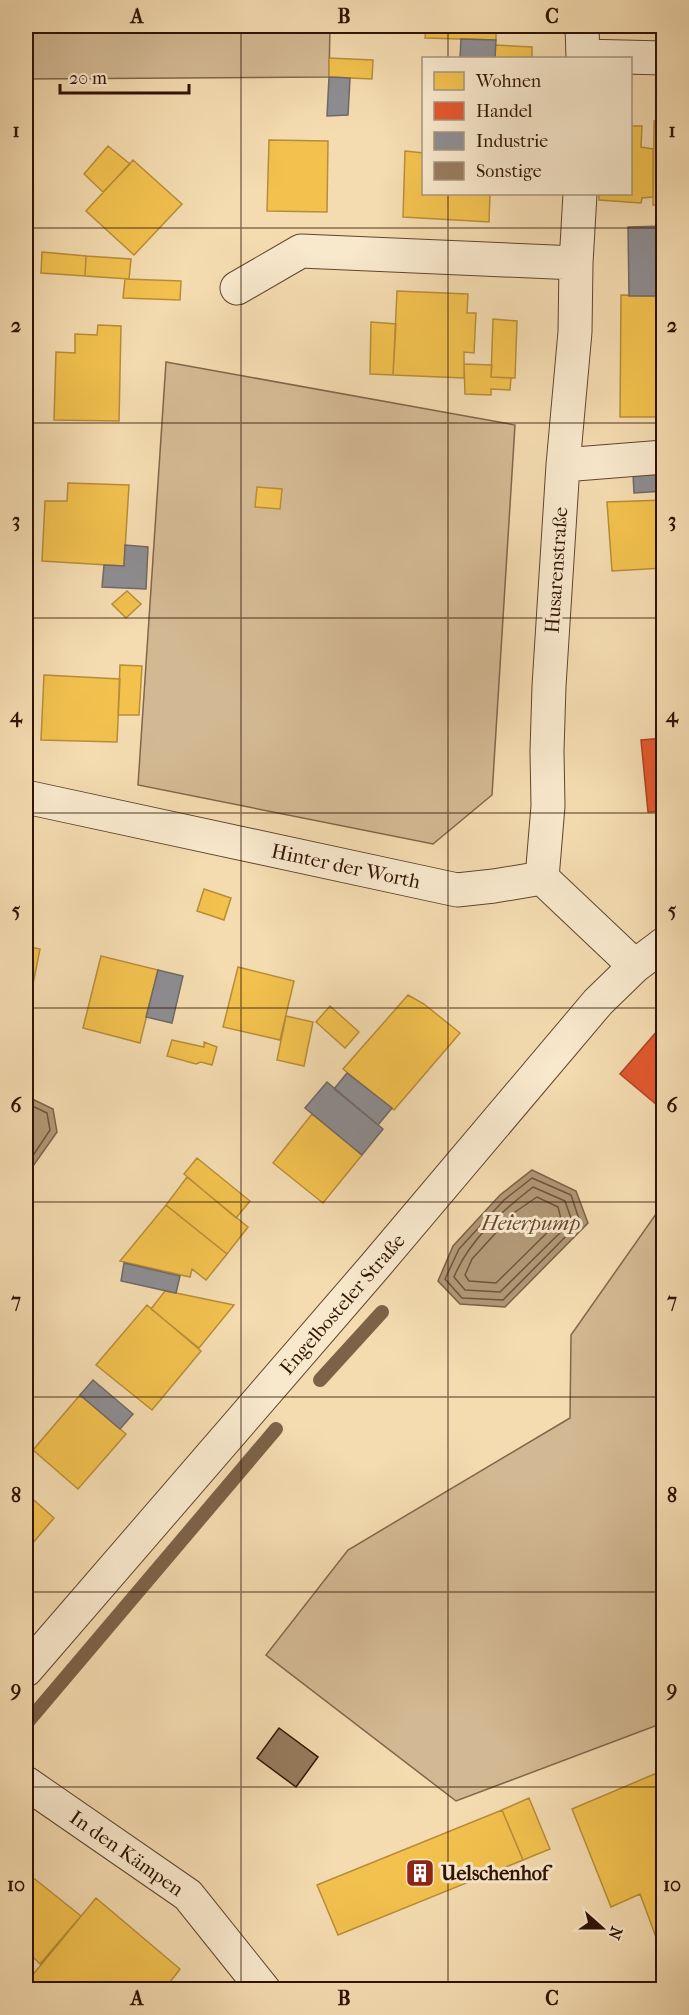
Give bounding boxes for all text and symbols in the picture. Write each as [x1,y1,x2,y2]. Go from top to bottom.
text: A [129,5,145,28]
text: B [337,5,351,28]
text: C [545,5,559,28]
scale bar [60,57,189,95]
legend [422,57,632,195]
text: 20 m [69,68,107,89]
text: Wohnen [475,71,542,92]
text: Handel [476,101,533,122]
text: 1 [12,119,20,142]
text: 1 [668,119,676,142]
text: Industrie [476,131,548,152]
text: Sonstige [476,161,542,182]
text: 2 [11,314,21,337]
text: 2 [667,314,677,337]
street label: Husarenstraße [541,506,572,634]
text: 3 [12,509,20,532]
text: 3 [668,509,676,532]
text: 4 [9,704,23,728]
text: 4 [665,704,679,728]
street label: Hinter der Worth [269,839,423,894]
text: 5 [12,899,21,922]
text: 5 [668,899,677,922]
text: 6 [11,1094,23,1117]
text: 6 [667,1094,679,1117]
water label: Heierpump [481,1211,580,1235]
street label: Engelbosteler Straße [275,1229,410,1379]
text: 7 [10,1289,21,1312]
text: 7 [666,1289,677,1312]
text: 8 [11,1484,21,1507]
text: 8 [667,1484,677,1507]
text: 9 [10,1678,21,1701]
text: 9 [666,1678,677,1701]
street label: In den Kämpen [65,1806,188,1901]
building icon: Uelschenhof [404,1857,436,1889]
place label: Uelschenhof [440,1862,553,1885]
text: 10 [7,1873,25,1896]
text: 10 [663,1873,681,1896]
north arrow [572,1898,632,1958]
text: N [604,1924,627,1943]
text: A [129,1987,145,2010]
text: B [337,1987,351,2010]
text: C [545,1987,559,2010]

